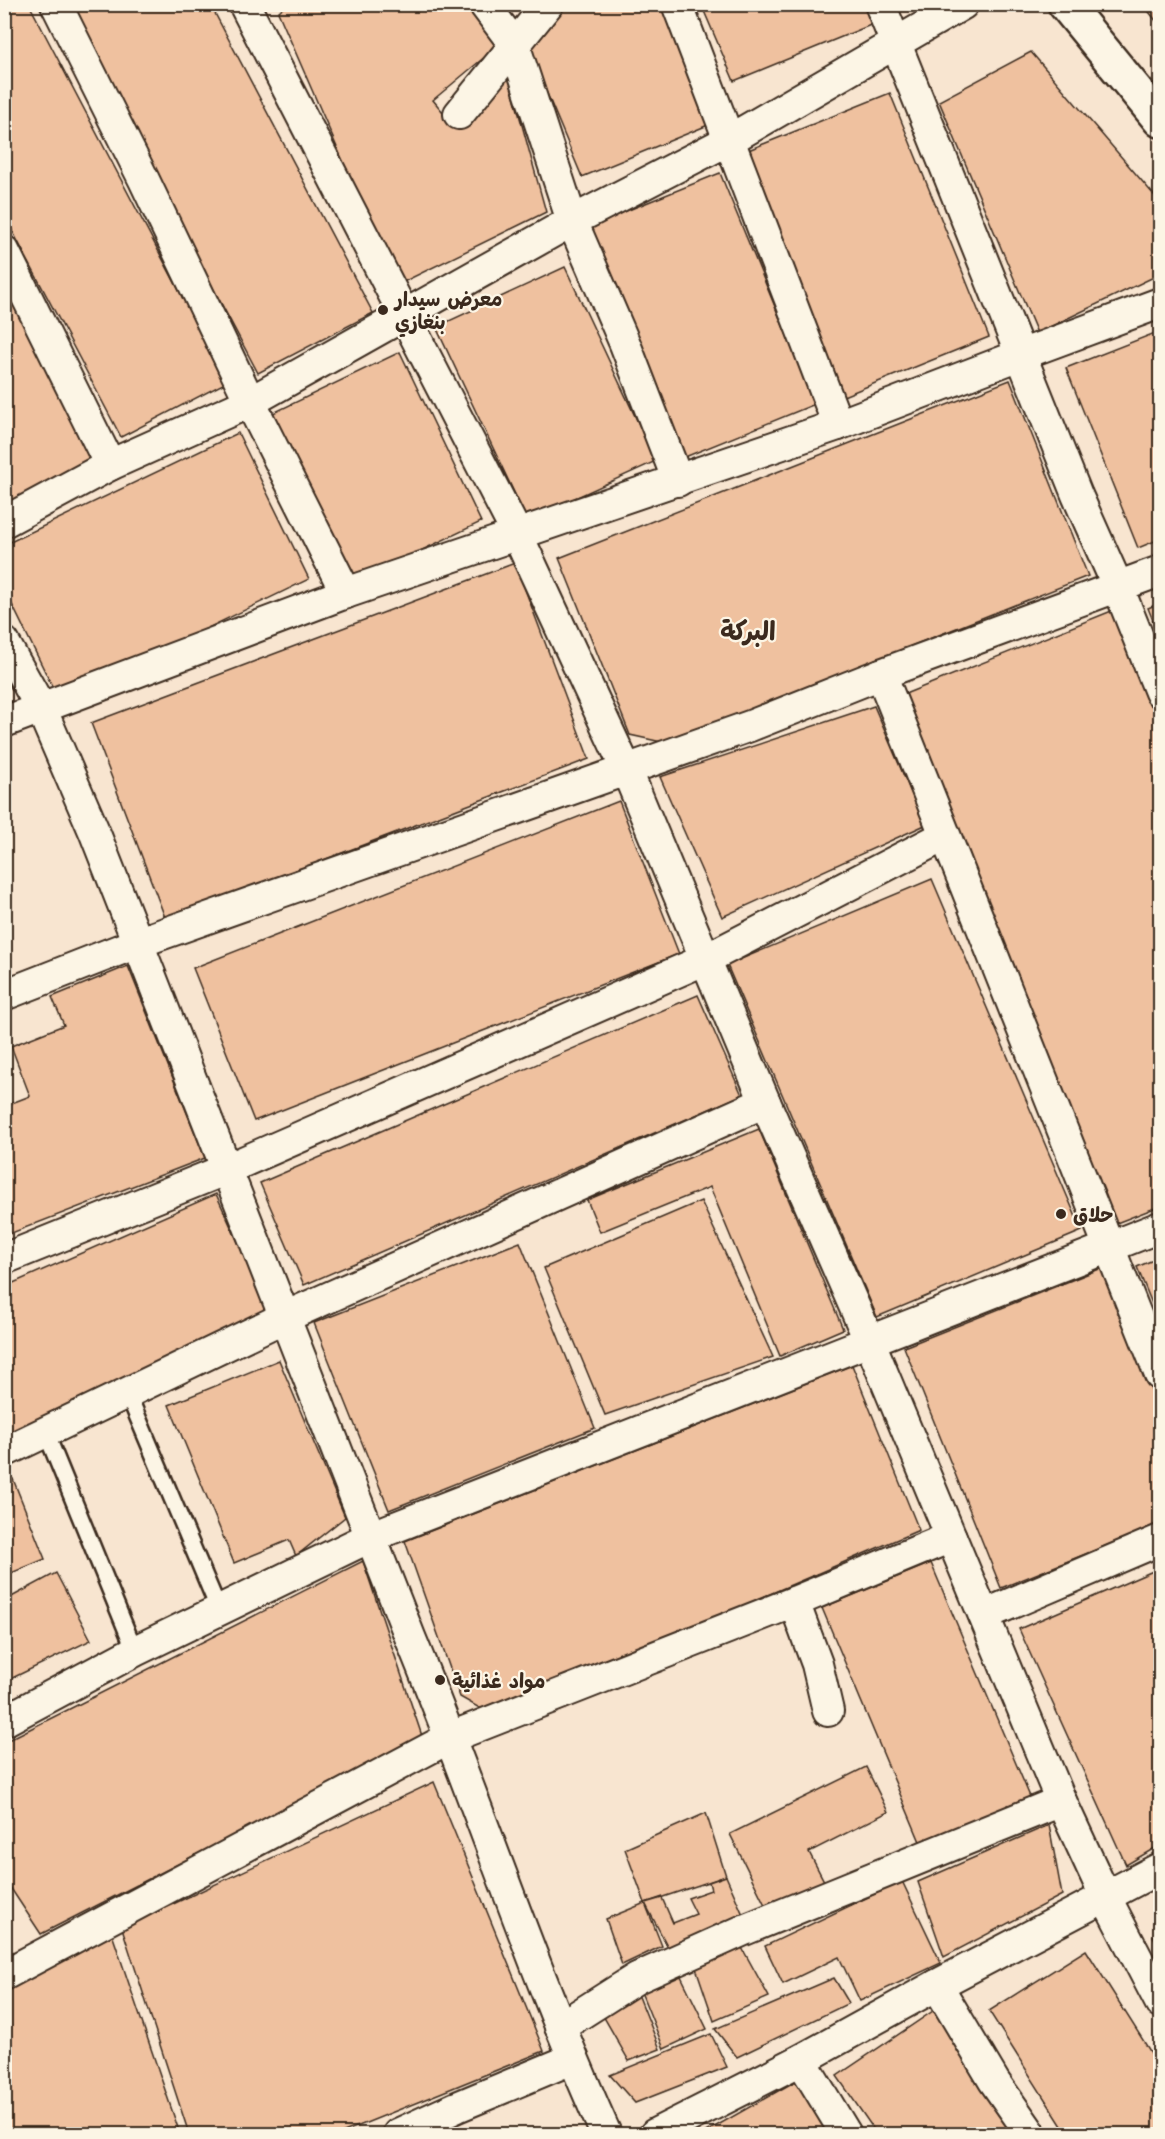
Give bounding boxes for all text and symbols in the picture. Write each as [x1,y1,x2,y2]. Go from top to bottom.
place label: معرض سيدار بنغازي [393,285,502,338]
marker: معرض سيدار بنغازي [376,303,390,317]
district label: البركة [720,613,776,647]
place label: حلاق [1073,1201,1113,1227]
marker: حلاق [1054,1207,1068,1221]
place label: مواد غذائية [452,1667,546,1694]
marker: مواد غذائية [433,1673,447,1687]

